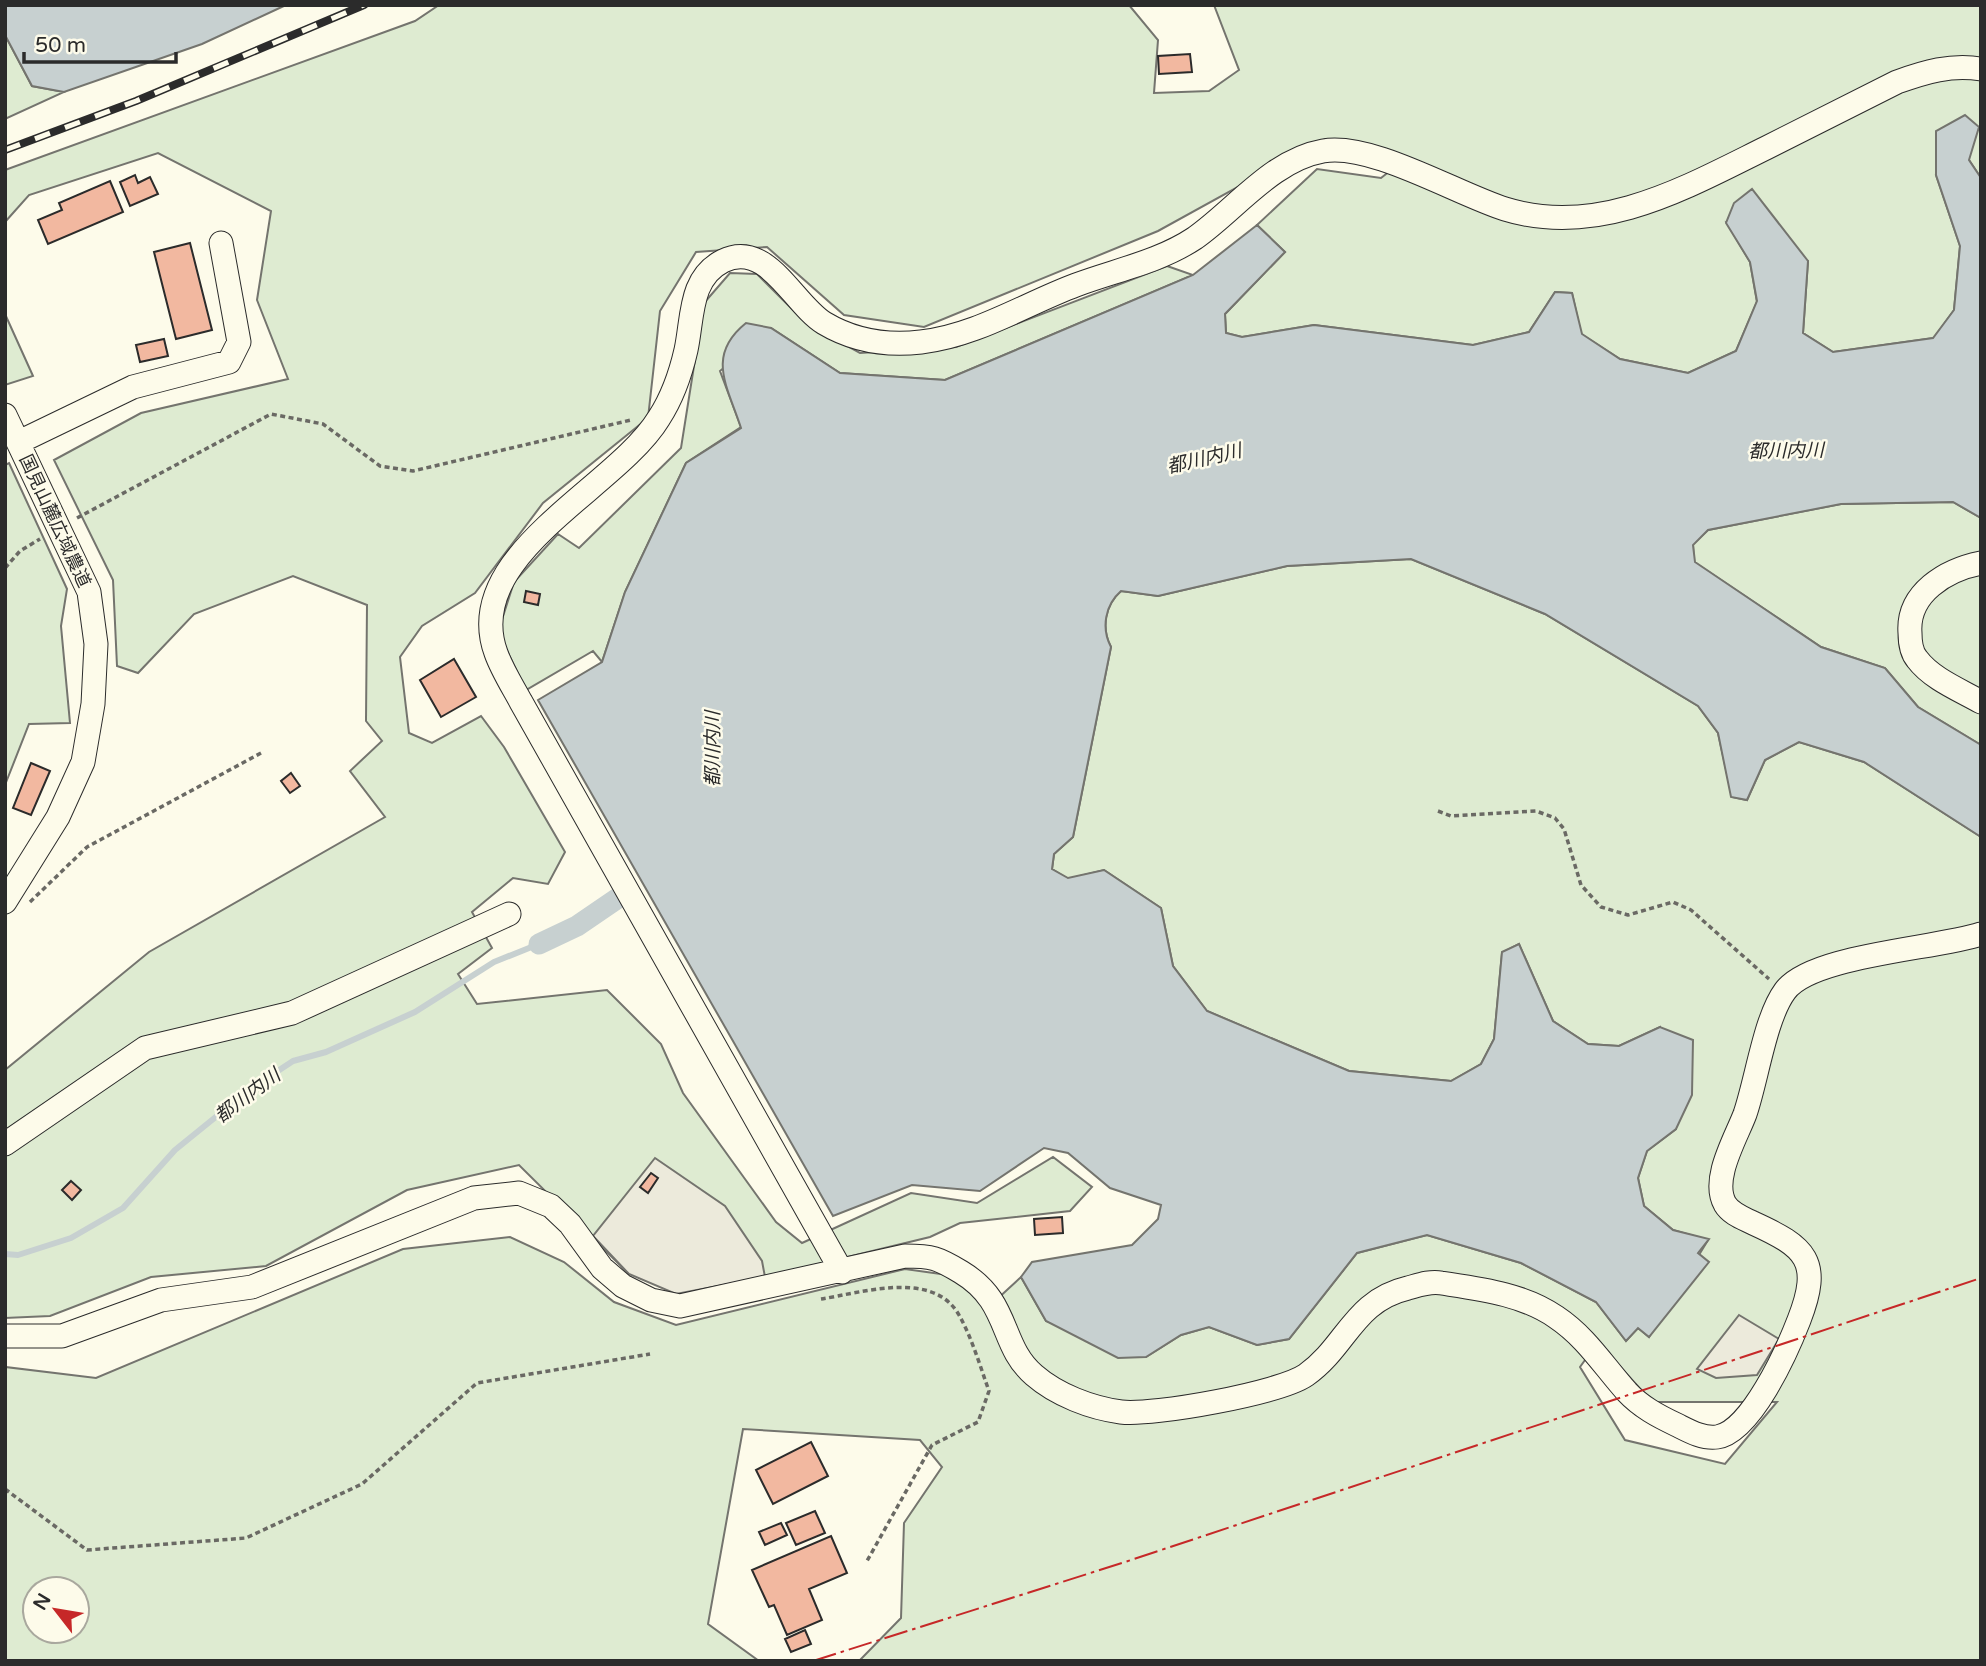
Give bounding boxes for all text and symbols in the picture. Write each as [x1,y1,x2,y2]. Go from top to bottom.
scale bar [24,21,177,65]
text: 50 m [35,33,86,58]
water label: 都川内川 [1165,439,1246,478]
water label: 都川内川 [1748,439,1826,463]
street label: 国見山麓広域農道 [15,451,95,591]
water label: 都川内川 [702,709,724,787]
water label: 都川内川 [211,1063,286,1127]
north arrow [21,1575,91,1645]
text: N [29,1590,56,1614]

